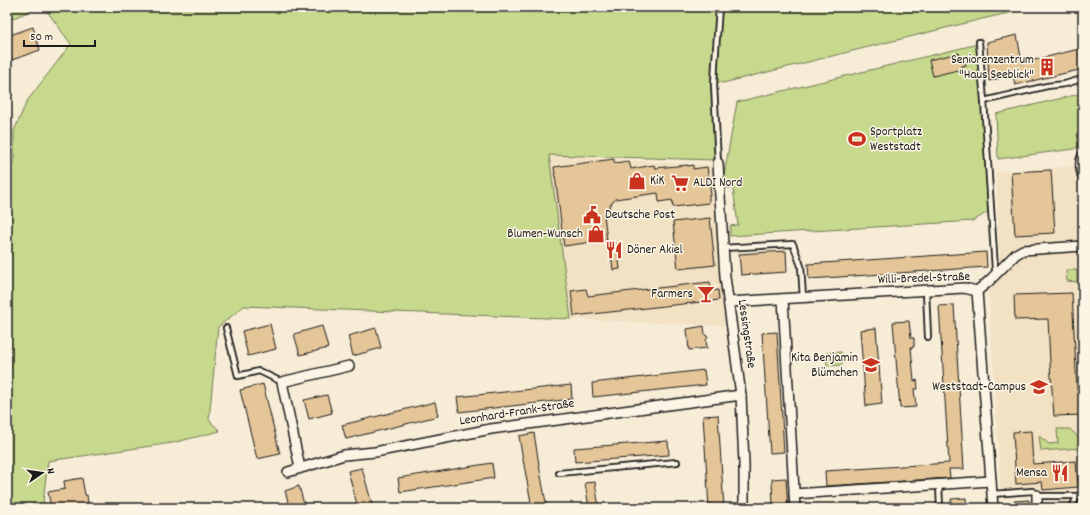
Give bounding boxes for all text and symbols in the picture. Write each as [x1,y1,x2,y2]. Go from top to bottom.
scale bar [24,22,95,48]
text: 50 m [30,29,53,46]
place label: Seniorenzentrum "Haus Seeblick" [951,51,1034,85]
building icon: Seniorenzentrum "Haus Seeblick" [1037,57,1057,77]
place label: Sportplatz Weststadt [870,123,922,157]
sports icon: Sportplatz Weststadt [847,129,867,149]
shop icon: KiK [627,171,647,191]
place label: KiK [650,172,664,191]
supermarket icon: ALDI Nord [670,173,690,193]
place label: ALDI Nord [693,174,742,193]
public building icon: Deutsche Post [582,205,602,225]
place label: Deutsche Post [605,206,675,225]
shop icon: Blumen-Wunsch [586,224,606,244]
place label: Blumen-Wunsch [507,225,583,244]
restaurant icon: Döner Akiel [604,240,624,260]
place label: Döner Akiel [627,241,683,260]
street label: Willi-Bredel-Straße [878,268,971,290]
bar icon: Farmers [696,284,716,304]
place label: Farmers [651,285,693,304]
street label: Lessingstraße [732,298,760,370]
place label: Kita Benjamin Blümchen [791,349,858,383]
school or university icon: Kita Benjamin Blümchen [861,355,881,375]
school or university icon: Weststadt-Campus [1029,377,1049,397]
place label: Weststadt-Campus [932,378,1026,397]
street label: Leonhard-Frank-Straße [458,394,576,431]
north arrow [22,453,62,493]
restaurant icon: Mensa [1050,463,1070,483]
place label: Mensa [1016,464,1048,483]
text: N [41,467,58,476]

